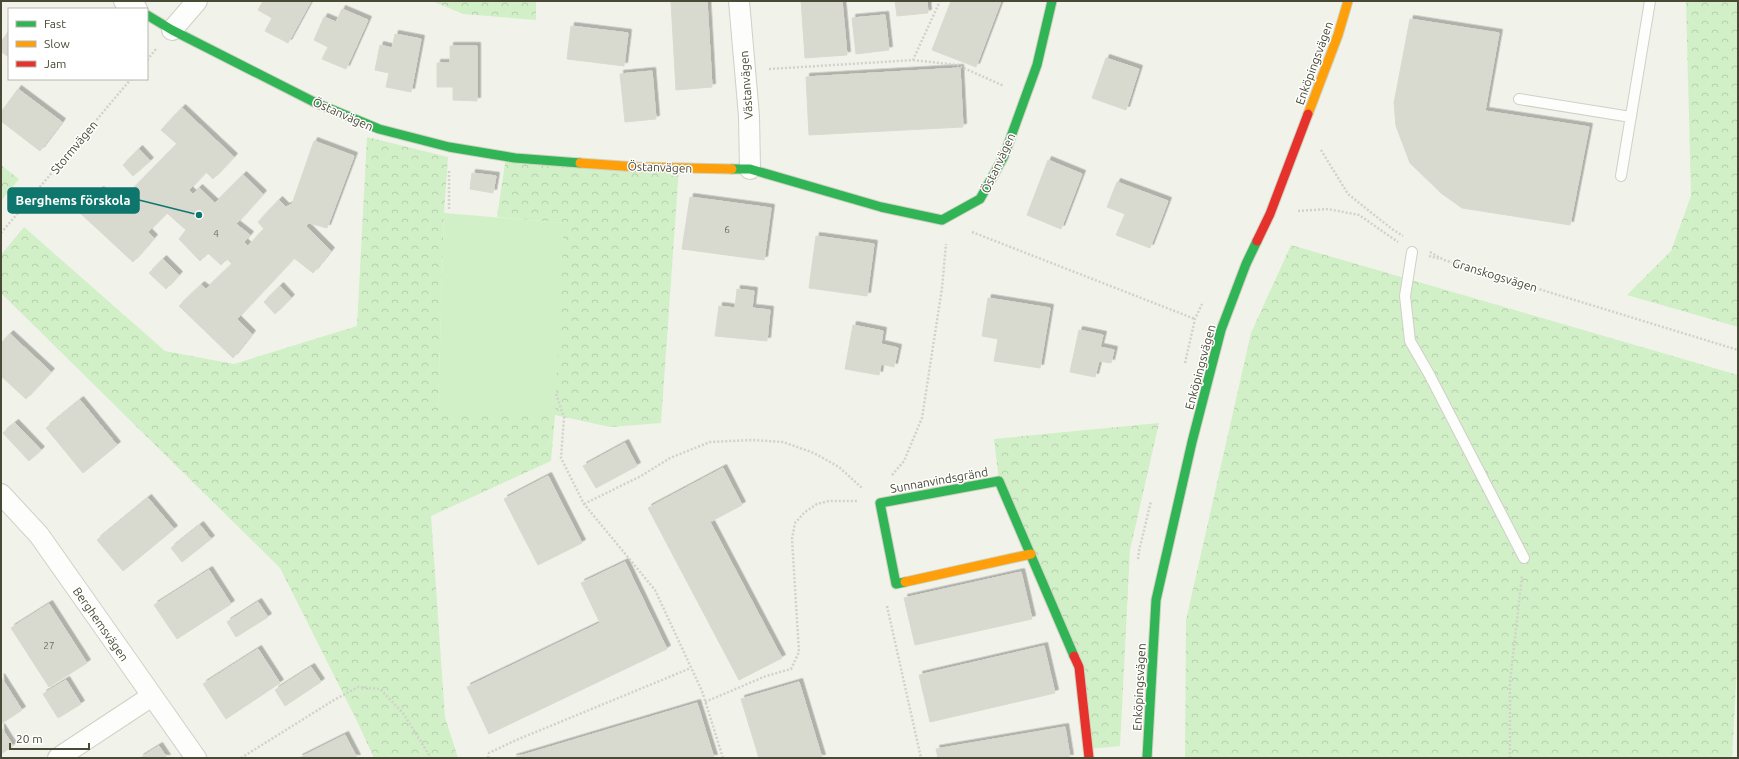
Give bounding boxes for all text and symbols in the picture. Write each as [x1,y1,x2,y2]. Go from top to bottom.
legend [8,8,148,80]
text: Fast [44,17,66,30]
street label: Enköpingsvägen [1293,20,1335,106]
text: Slow [44,37,70,50]
street label: Västanvägen [737,50,755,120]
text: Jam [44,57,66,70]
street label: Östanvägen [311,95,375,133]
street label: Stormvägen [48,118,100,176]
street label: Östanvägen [978,131,1018,195]
street label: Östanvägen [627,159,693,175]
callout: Berghems förskola [8,188,139,213]
text: Berghems förskola [16,193,130,207]
house number: 6 [724,224,730,235]
house number: 4 [213,228,219,239]
street label: Granskogsvägen [1451,256,1539,294]
street label: Enköpingsvägen [1182,323,1218,411]
street label: Sunnanvindsgränd [889,465,989,495]
street label: Berghemsvägen [71,585,131,663]
house number: 27 [43,640,55,651]
street label: Enköpingsvägen [1130,643,1148,731]
scale bar [10,725,89,751]
text: 20 m [16,732,43,745]

